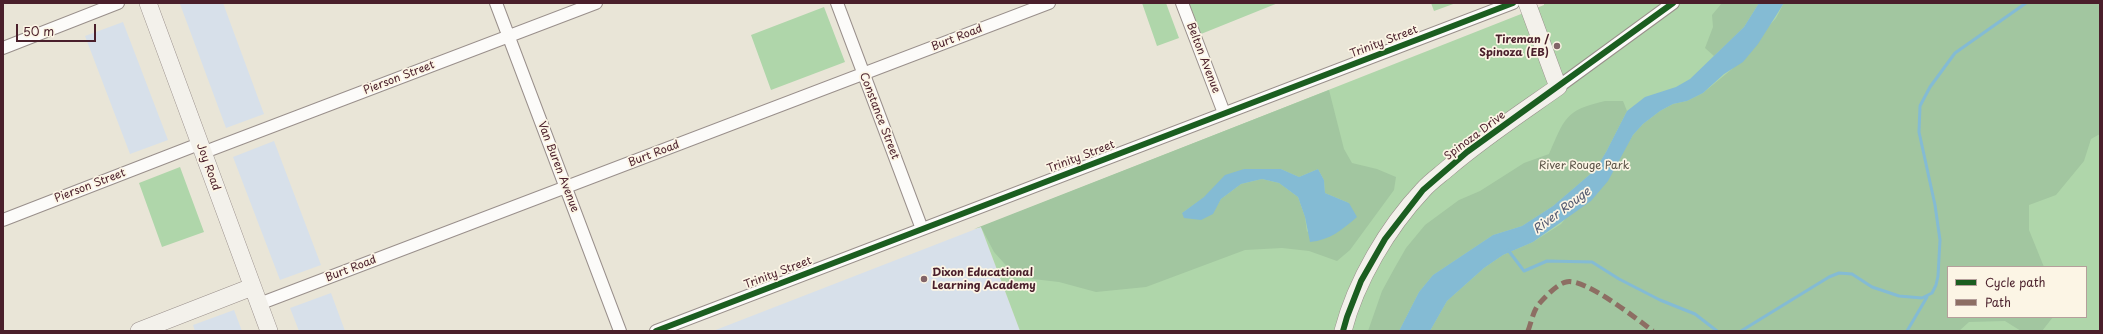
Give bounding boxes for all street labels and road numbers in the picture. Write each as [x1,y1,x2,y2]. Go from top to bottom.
street label: Belton Avenue [1183,21,1223,95]
street label: Burt Road [930,22,984,54]
street label: Trinity Street [1348,23,1420,61]
street label: Pierson Street [362,58,436,98]
street label: Constance Street [856,71,902,161]
street label: Spinoza Drive [1442,109,1508,163]
street label: Van Buren Avenue [535,120,581,214]
street label: Burt Road [627,138,681,170]
street label: Trinity Street [1045,138,1117,176]
street label: Joy Road [193,142,223,192]
street label: Pierson Street [53,166,127,206]
street label: Burt Road [324,253,378,285]
street label: Trinity Street [742,254,814,292]

